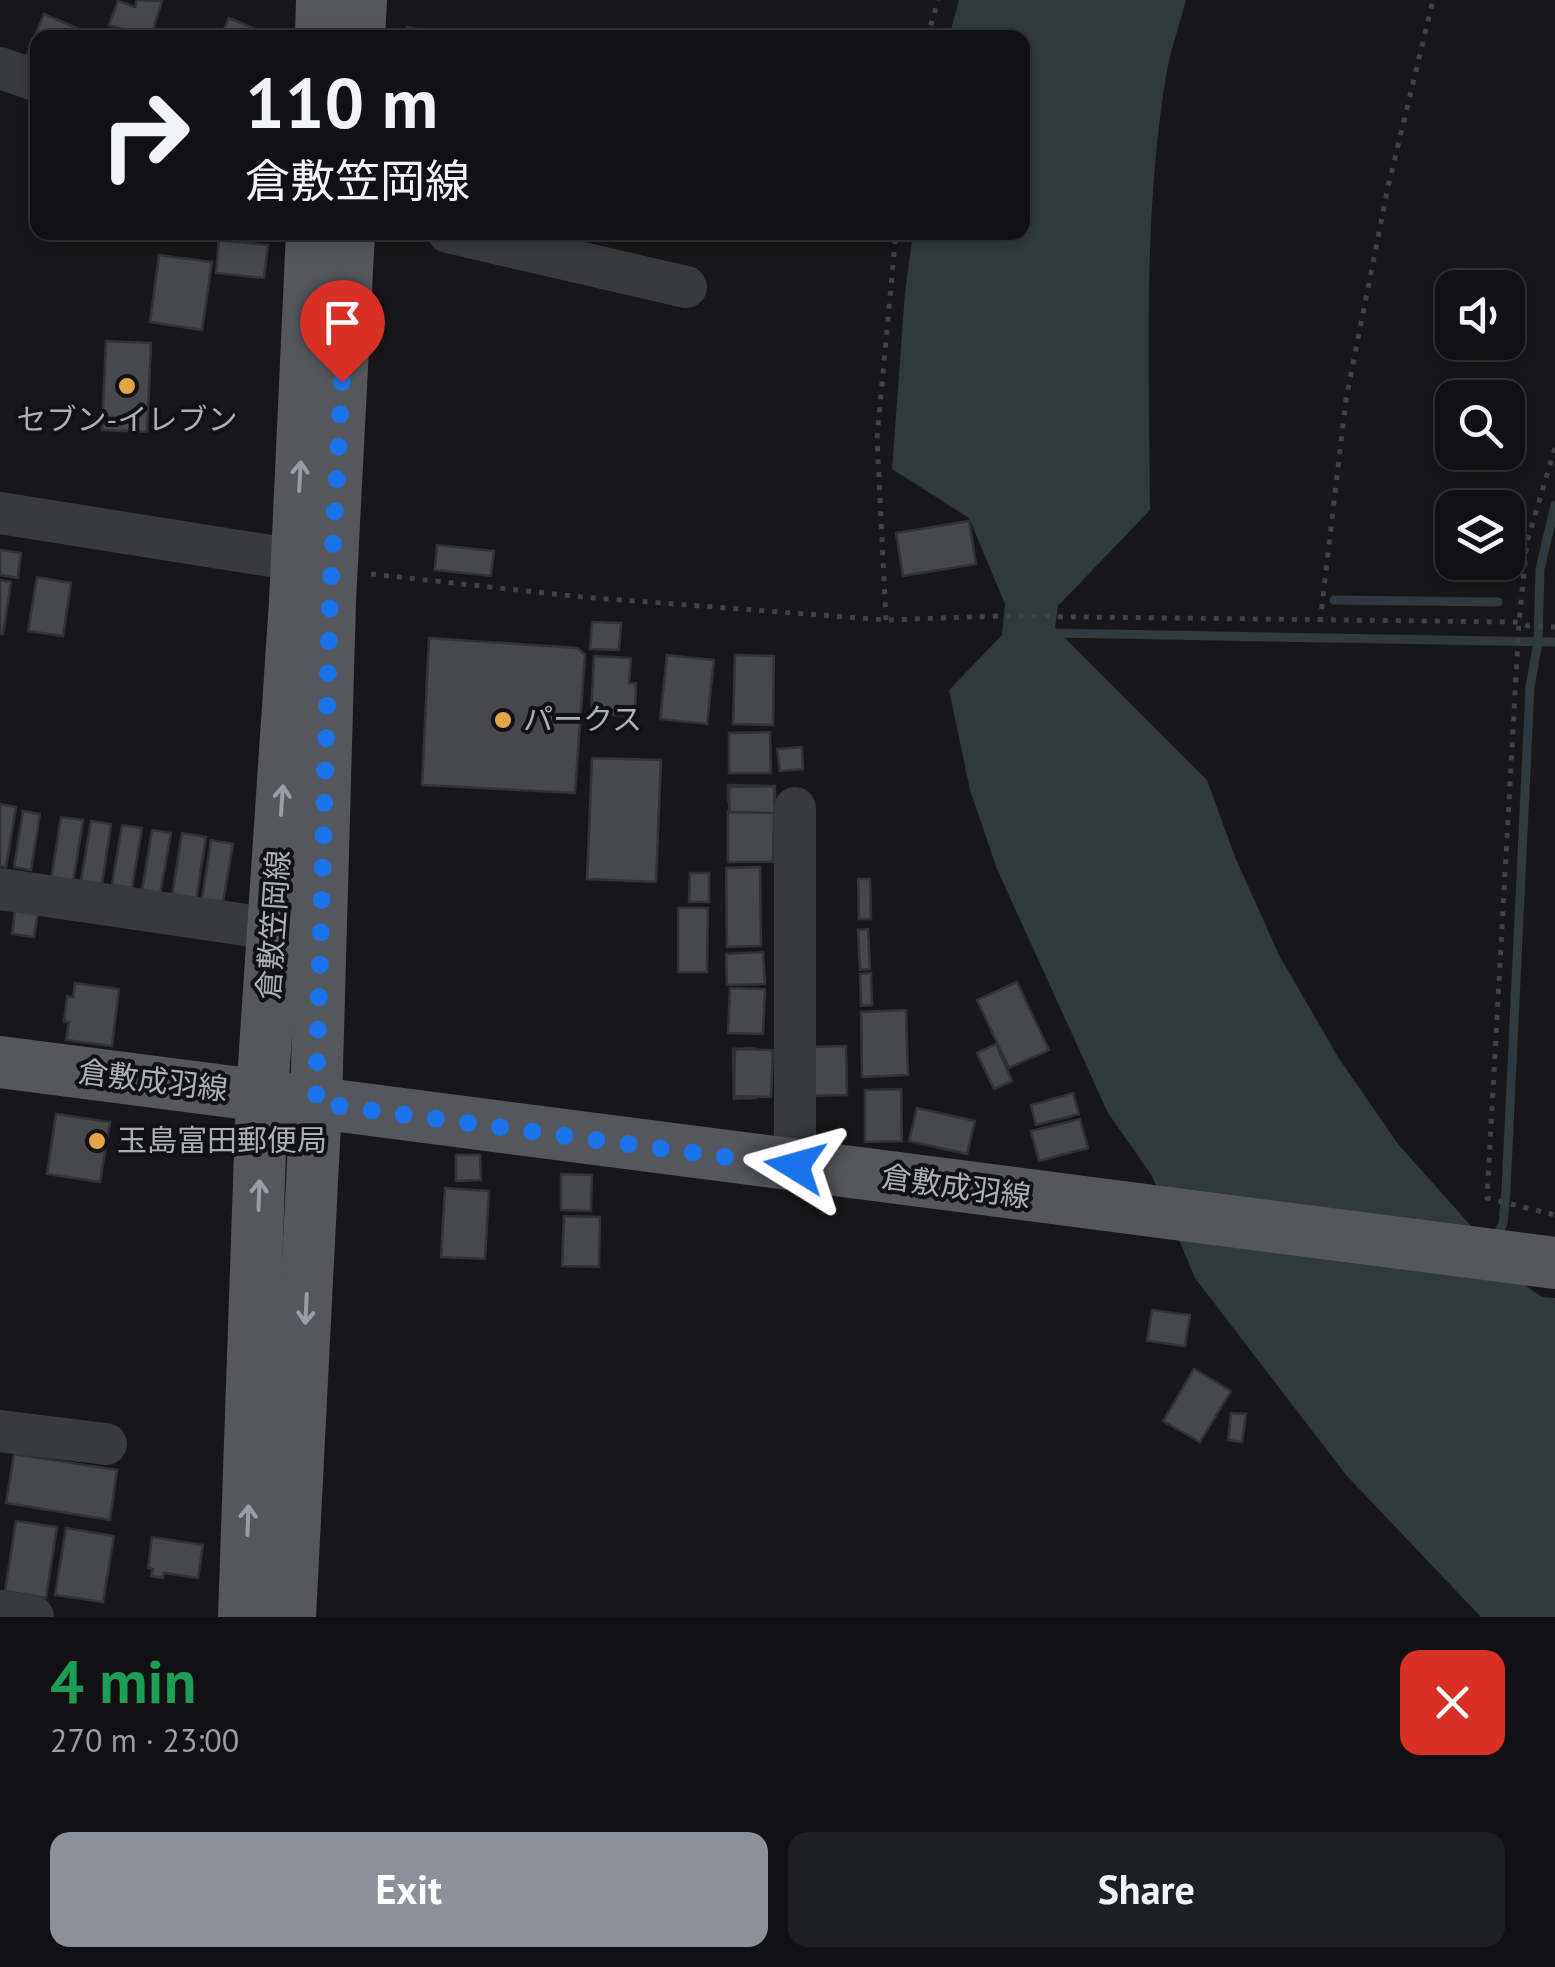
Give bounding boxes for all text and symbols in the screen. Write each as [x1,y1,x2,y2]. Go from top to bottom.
text: 110 m [245,57,438,147]
icon: right [80,70,210,200]
text: 倉敷笠岡線 [245,151,470,209]
map controls [1435,270,1525,580]
button: sound [1435,270,1525,360]
pin [300,280,385,383]
icon: arrive [315,295,370,350]
marker: セブン-イレブン [116,375,138,397]
button: search [1435,380,1525,470]
place label: セブン-イレブン [17,399,237,438]
one-way arrow [291,460,310,493]
button: layers [1435,490,1525,580]
place label: パークス [523,699,642,738]
marker: パークス [492,709,514,731]
one-way arrow [273,785,292,817]
street label: 倉敷笠岡線 [248,849,297,1001]
street label: 倉敷成羽線 [76,1051,230,1108]
position arrow [743,1114,847,1218]
place label: 玉島富田郵便局 [117,1120,327,1159]
marker: 玉島富田郵便局 [86,1130,108,1152]
street label: 倉敷成羽線 [879,1156,1033,1215]
one-way arrow [249,1179,268,1211]
one-way arrow [296,1293,315,1325]
one-way arrow [238,1504,257,1536]
text: 4 min [50,1642,196,1720]
button: close [1400,1650,1505,1755]
text: 270 m · 23:00 [50,1719,239,1761]
button: Exit [50,1832,768,1947]
button: Share [788,1832,1505,1947]

